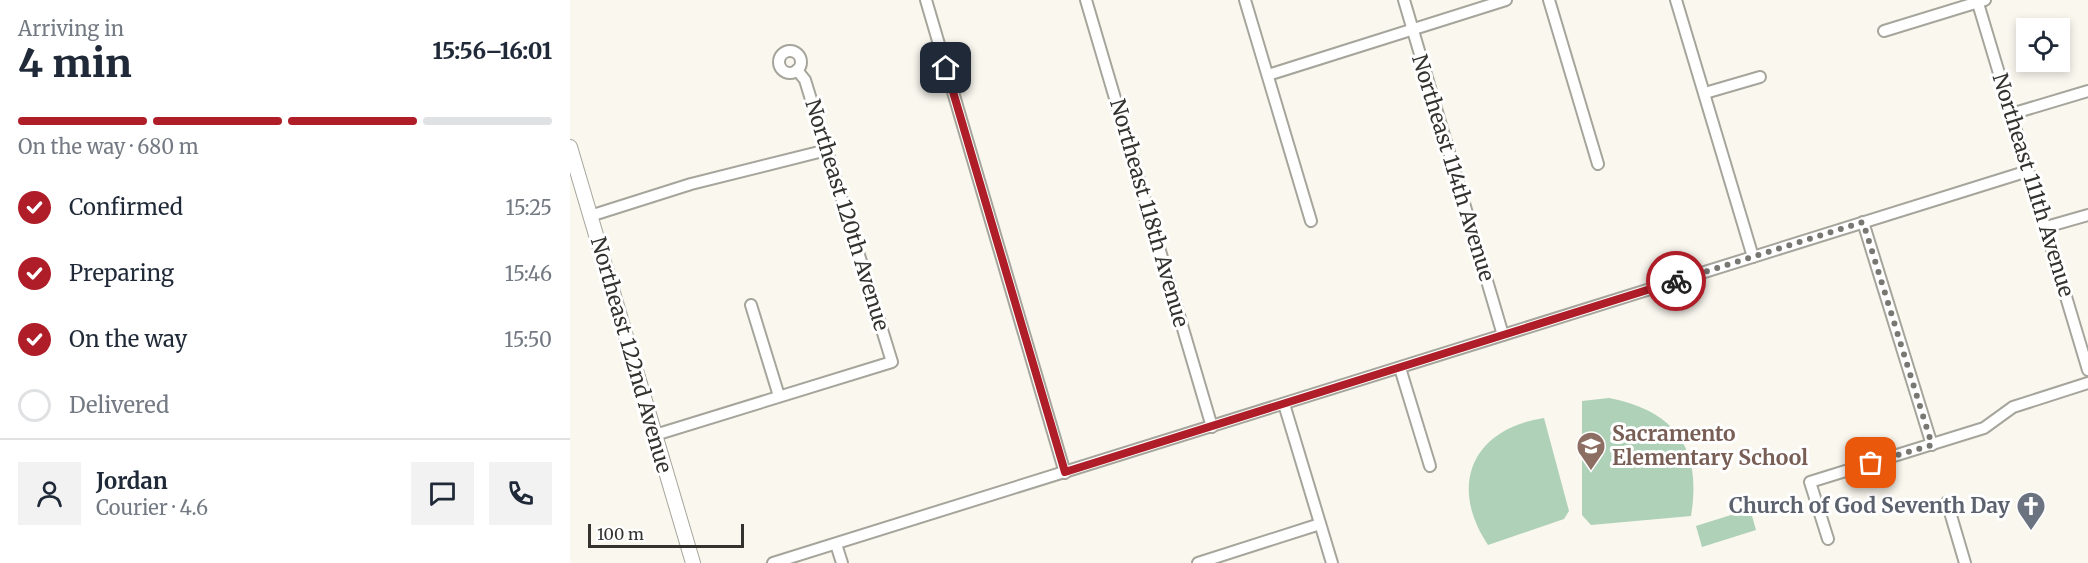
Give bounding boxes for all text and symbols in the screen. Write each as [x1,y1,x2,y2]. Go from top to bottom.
text: Arriving in [18,16,124,41]
map controls [2016,18,2070,72]
button: locate [2016,18,2070,72]
text: 15:56–16:01 [432,37,552,65]
text: 4 min [18,39,132,88]
pin [920,42,971,93]
icon: home [929,51,962,84]
street label: Northeast 114th Avenue [1406,51,1501,285]
street label: Northeast 111th Avenue [1987,70,2080,300]
street label: Northeast 120th Avenue [799,96,896,334]
street label: Northeast 118th Avenue [1104,96,1195,330]
text: On the way · 680 m [18,134,199,159]
icon: check [18,191,51,224]
text: Confirmed [69,193,183,221]
text: 15:25 [505,195,552,220]
street label: Northeast 122nd Avenue [585,234,678,476]
courier [1646,251,1706,311]
icon: check [18,257,51,290]
text: Preparing [69,259,174,287]
text: 15:46 [505,261,552,286]
icon: bike [1660,265,1693,298]
icon: check [18,323,51,356]
text: On the way [69,325,187,353]
text: 15:50 [504,327,552,352]
text: Delivered [69,391,169,419]
place label: Sacramento Elementary School [1612,420,1808,471]
school or university icon: Sacramento Elementary School [1575,430,1607,472]
pin [1845,437,1896,488]
icon: bag [1854,446,1887,479]
button: person [18,462,81,525]
button: chat [411,462,474,525]
button: phone [489,462,552,525]
text: Jordan [96,467,168,495]
church icon: Church of God Seventh Day [2015,490,2047,532]
place label: Church of God Seventh Day [1729,492,2011,519]
text: Courier · 4.6 [96,495,208,520]
scale bar [588,521,744,548]
text: 100 m [597,524,644,544]

